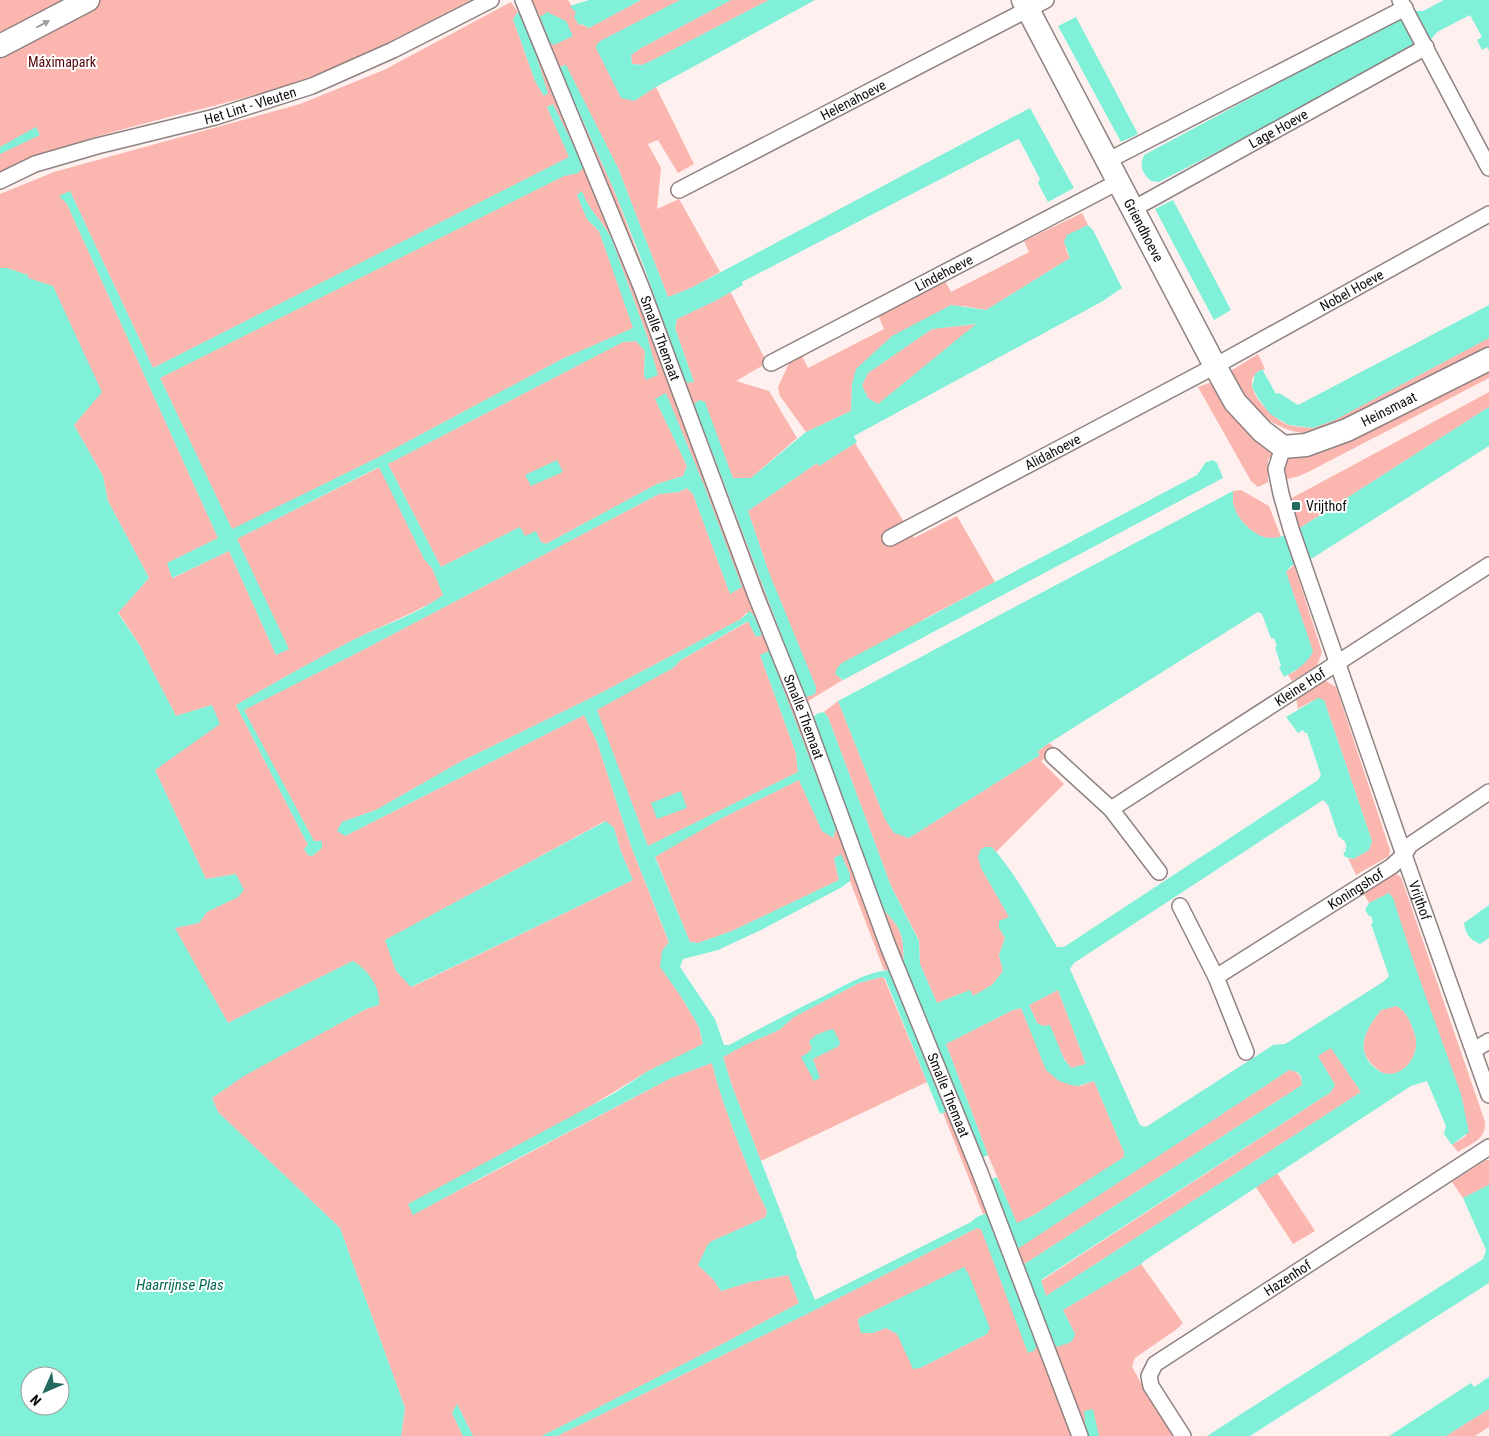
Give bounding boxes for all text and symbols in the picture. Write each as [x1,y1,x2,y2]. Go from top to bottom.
one-way arrow [36,20,50,28]
park label: Máximapark [28,54,97,70]
street label: Helenahoeve [818,76,889,123]
street label: Het Lint - Vleuten [203,84,298,127]
street label: Lage Hoeve [1246,106,1311,151]
street label: Griendhoeve [1121,196,1167,265]
street label: Lindehoeve [912,251,976,294]
street label: Nobel Hoeve [1317,266,1387,314]
street label: Smalle Themaat [637,294,683,383]
street label: Heinsmaat [1358,389,1419,430]
street label: Alidahoeve [1022,430,1084,473]
place label: Vrijthof [1306,498,1347,514]
marker: Vrijthof [1290,500,1302,512]
street label: Kleine Hof [1272,664,1329,709]
street label: Smalle Themaat [781,672,827,761]
street label: Koningshof [1325,865,1387,912]
street label: Vrijthof [1406,878,1435,923]
street label: Smalle Themaat [924,1051,973,1139]
street label: Hazenhof [1261,1256,1315,1299]
water label: Haarrijnse Plas [136,1276,224,1294]
north arrow [20,1366,70,1416]
text: N [27,1392,44,1409]

